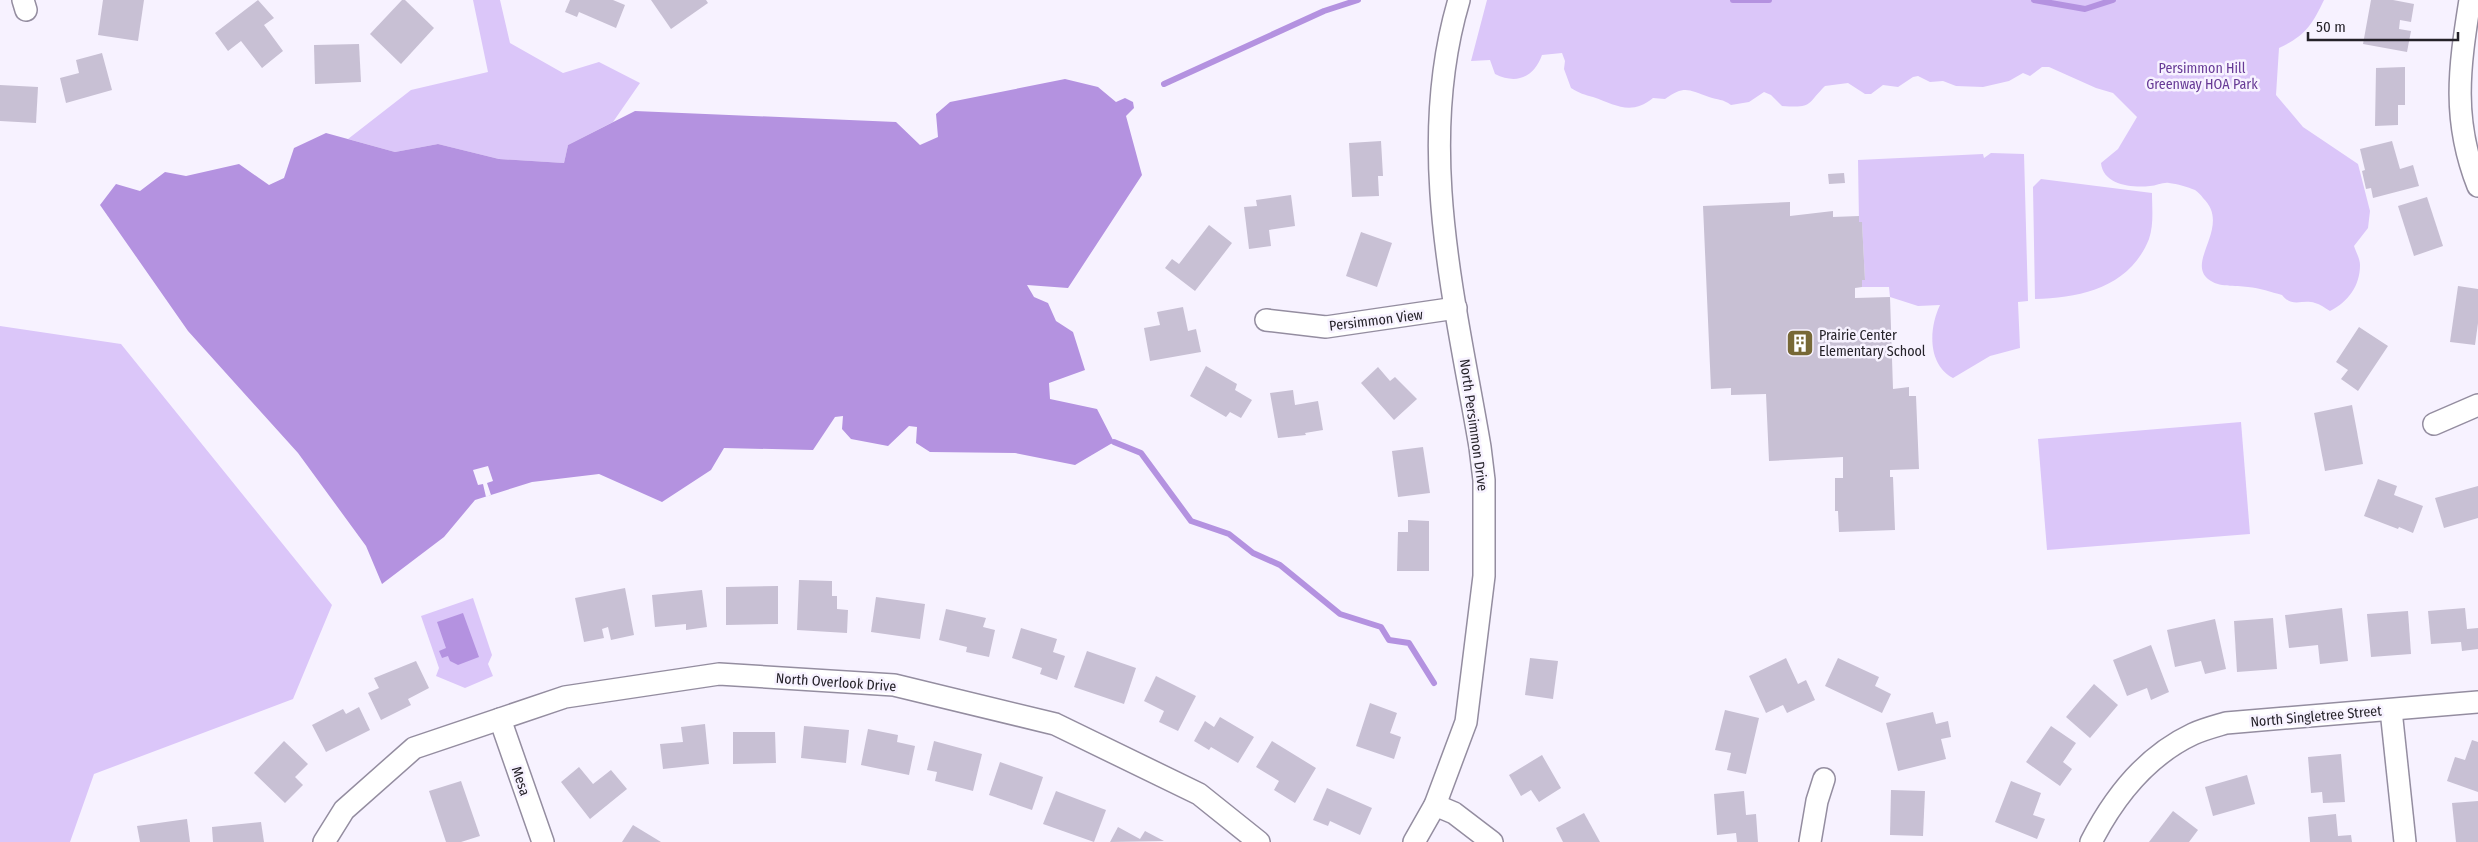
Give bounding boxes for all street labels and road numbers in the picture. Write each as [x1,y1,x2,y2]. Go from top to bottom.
street label: Persimmon View [1328,306,1424,335]
street label: North Persimmon Drive [1456,358,1491,492]
street label: North Overlook Drive [775,670,897,695]
street label: North Singletree Street [2250,702,2383,731]
street label: Mesa [508,764,533,798]

